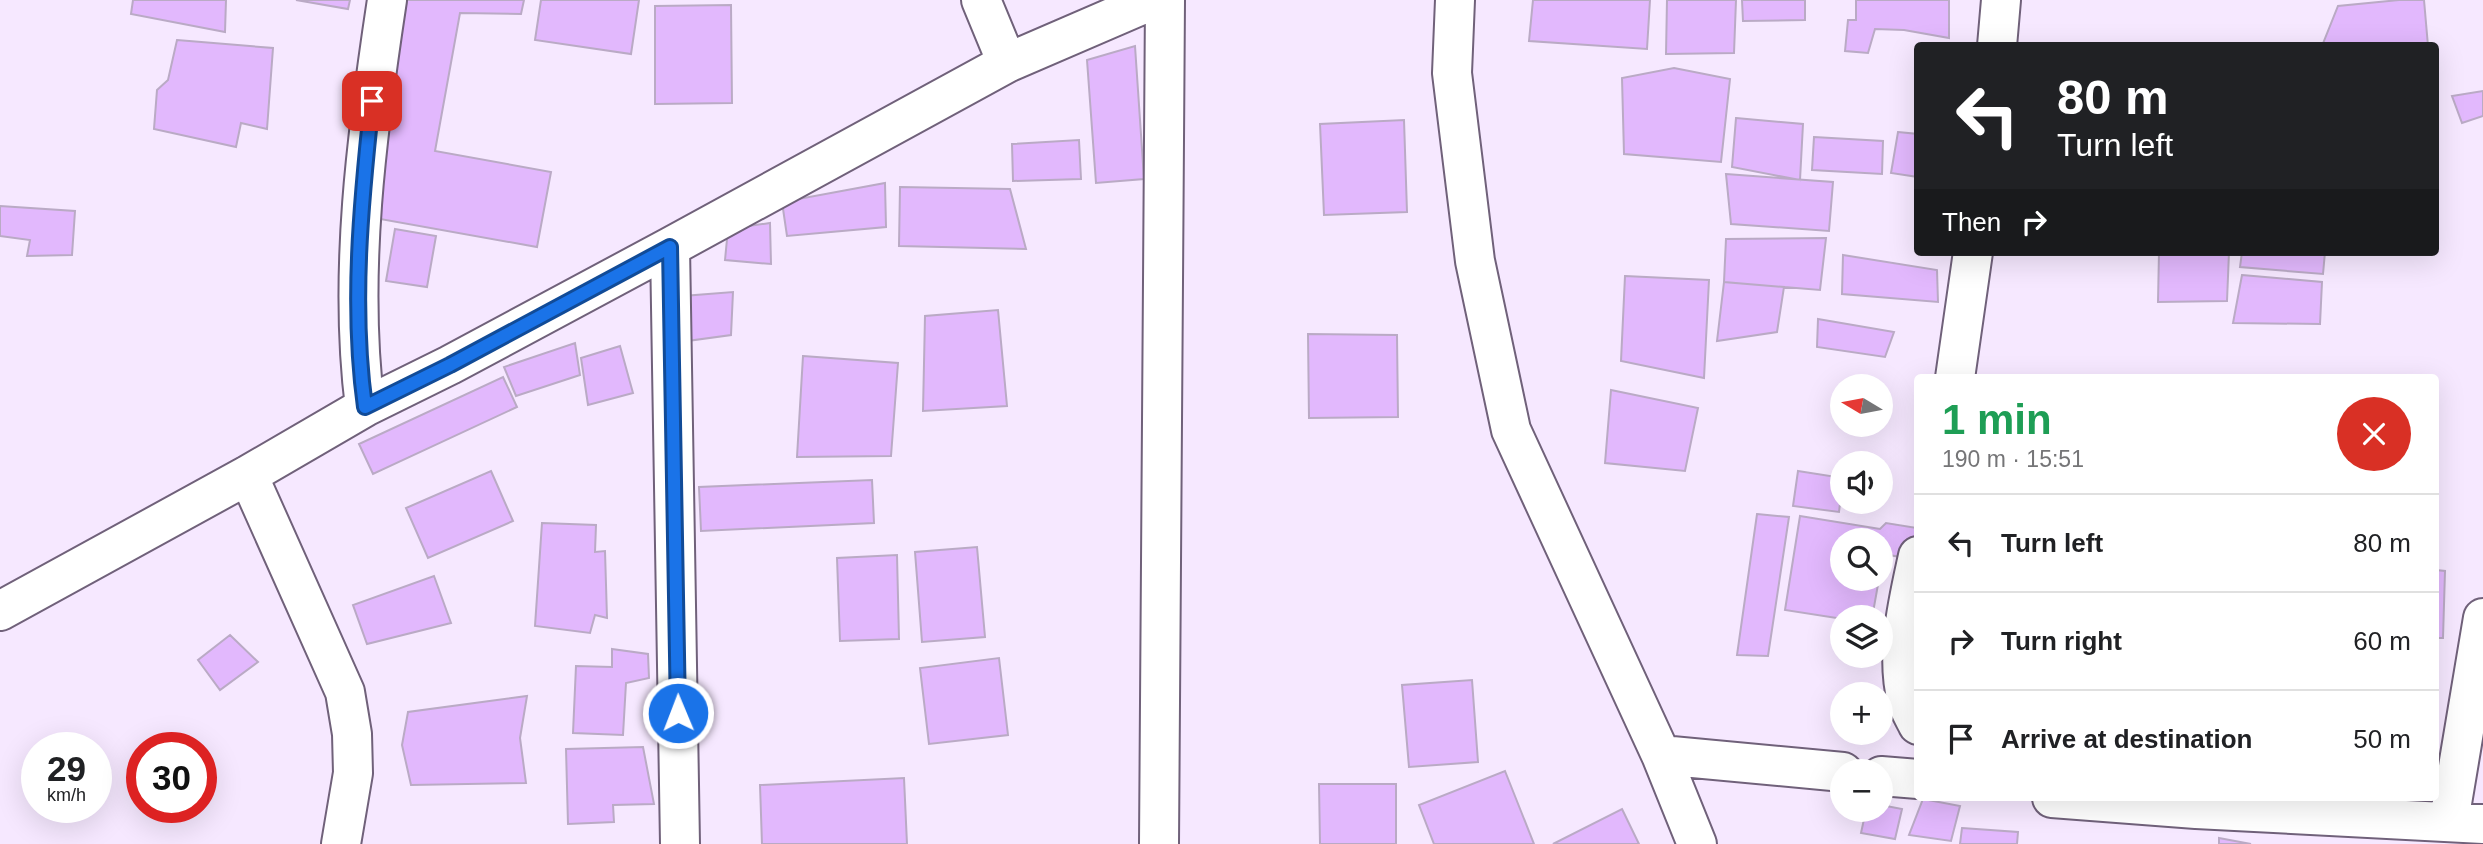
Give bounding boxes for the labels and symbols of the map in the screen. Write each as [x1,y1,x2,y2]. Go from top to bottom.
pin [342,71,402,131]
north arrow [1830,374,1894,438]
position arrow [641,676,715,750]
speed limit sign: 30 [126,732,217,823]

